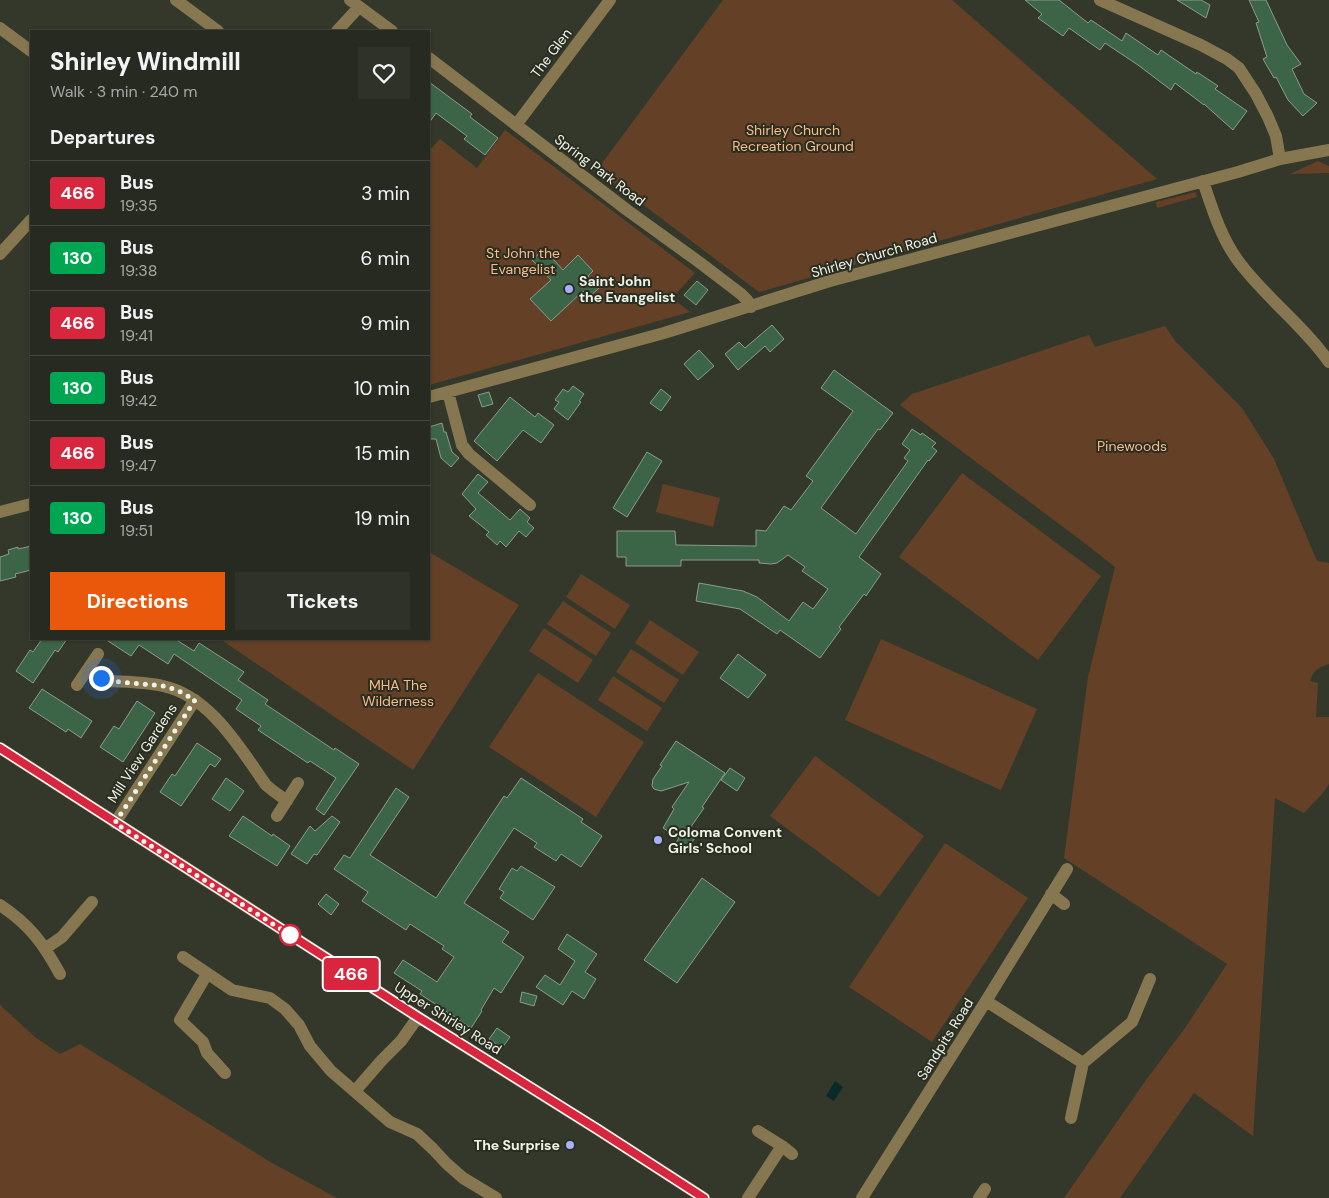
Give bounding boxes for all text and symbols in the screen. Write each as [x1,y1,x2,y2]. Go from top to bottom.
street label: The Glen [527,25,575,81]
text: Shirley Windmill [50,46,241,77]
button: heart [358,47,410,99]
text: Walk · 3 min · 240 m [50,81,198,102]
park label: Shirley Church Recreation Ground [732,121,854,155]
text: Departures [50,125,155,150]
street label: Spring Park Road [551,130,649,210]
text: Bus [120,170,154,195]
text: 466 [60,181,95,205]
text: 3 min [361,181,410,206]
text: 19:35 [120,195,158,216]
street label: Shirley Church Road [809,228,939,282]
text: Bus [120,235,154,260]
park label: St John the Evangelist [486,244,560,278]
text: 130 [62,246,93,270]
text: 6 min [361,246,410,271]
text: 19:38 [120,260,157,281]
place label: Saint John the Evangelist [579,272,675,306]
marker: Saint John the Evangelist [563,283,575,295]
text: Bus [120,300,154,325]
text: 466 [60,311,95,335]
text: 9 min [361,311,410,336]
text: 19:41 [120,325,153,346]
text: Bus [120,365,154,390]
text: 130 [62,376,93,400]
text: 10 min [354,376,410,401]
text: 19:42 [120,390,157,411]
text: Bus [120,430,154,455]
park label: Pinewoods [1097,437,1167,455]
text: 466 [60,441,95,465]
text: 15 min [355,441,410,466]
text: 19:47 [120,455,157,476]
text: Bus [120,495,154,520]
text: 130 [62,506,93,530]
text: 19 min [355,506,410,531]
text: 19:51 [120,520,153,541]
button: Directions [50,572,225,630]
button: Tickets [235,572,410,630]
your location [89,666,114,691]
park label: MHA The Wilderness [362,676,434,710]
street label: Mill View Gardens [103,700,181,806]
place label: Coloma Convent Girls' School [668,823,782,857]
marker: Coloma Convent Girls' School [652,834,664,846]
unlabelled marker [279,924,301,946]
line badge: 466 [322,958,380,990]
text: 466 [334,962,368,986]
street label: Upper Shirley Road [391,978,505,1058]
street label: Sandpits Road [913,995,977,1083]
place label: The Surprise [474,1136,560,1154]
marker: The Surprise [564,1139,576,1151]

